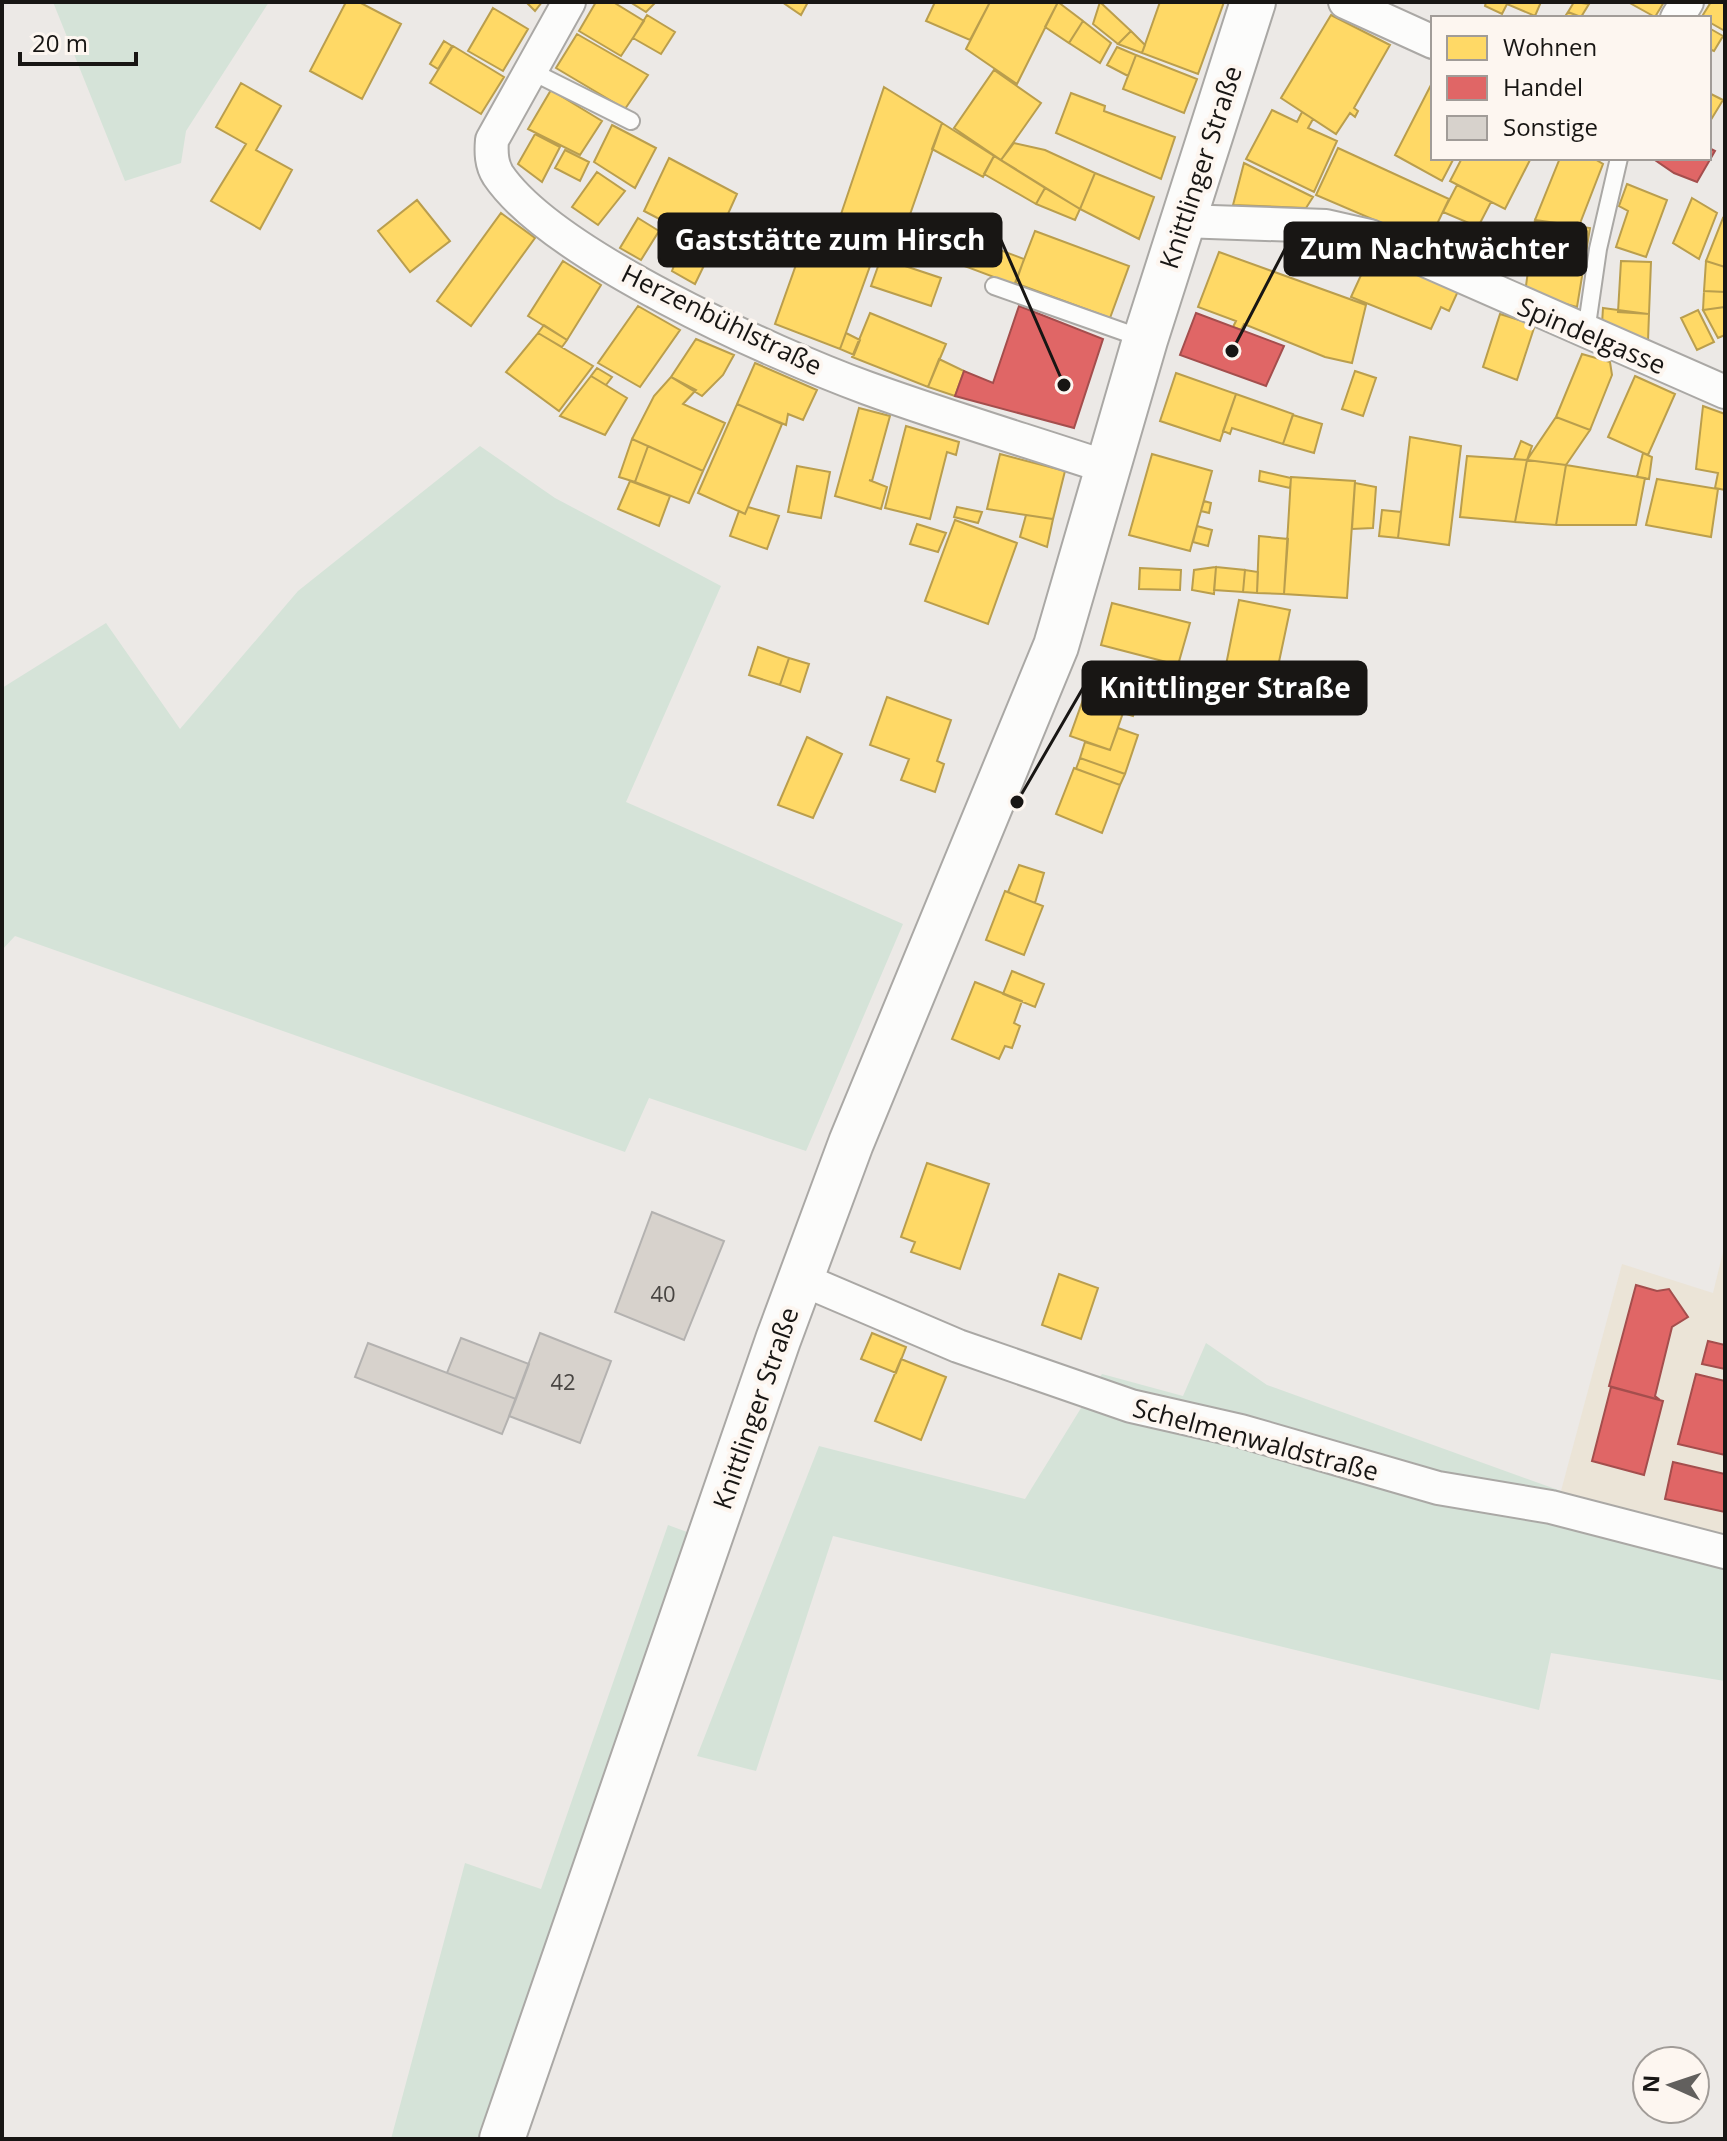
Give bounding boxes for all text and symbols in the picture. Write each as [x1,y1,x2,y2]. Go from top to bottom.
scale bar [20,16,136,66]
legend [1431,16,1711,160]
text: 20 m [32,26,88,59]
text: Wohnen [1503,30,1597,63]
street label: Knittlinger Straße [1150,61,1250,273]
text: Handel [1503,70,1583,103]
text: Sonstige [1503,110,1598,143]
callout: Gaststätte zum Hirsch [659,214,1001,266]
text: Gaststätte zum Hirsch [675,220,985,258]
callout: Zum Nachtwächter [1285,223,1586,275]
text: Zum Nachtwächter [1300,229,1570,267]
street label: Herzenbühlstraße [616,255,828,383]
street label: Spindelgasse [1512,288,1672,382]
callout: Knittlinger Straße [1083,662,1366,714]
text: Knittlinger Straße [1099,668,1351,706]
house number: 40 [650,1278,676,1308]
street label: Knittlinger Straße [704,1302,806,1514]
house number: 42 [550,1366,576,1396]
street label: Schelmenwaldstraße [1129,1389,1383,1489]
north arrow [1631,2045,1711,2125]
text: N [1635,2074,1665,2094]

